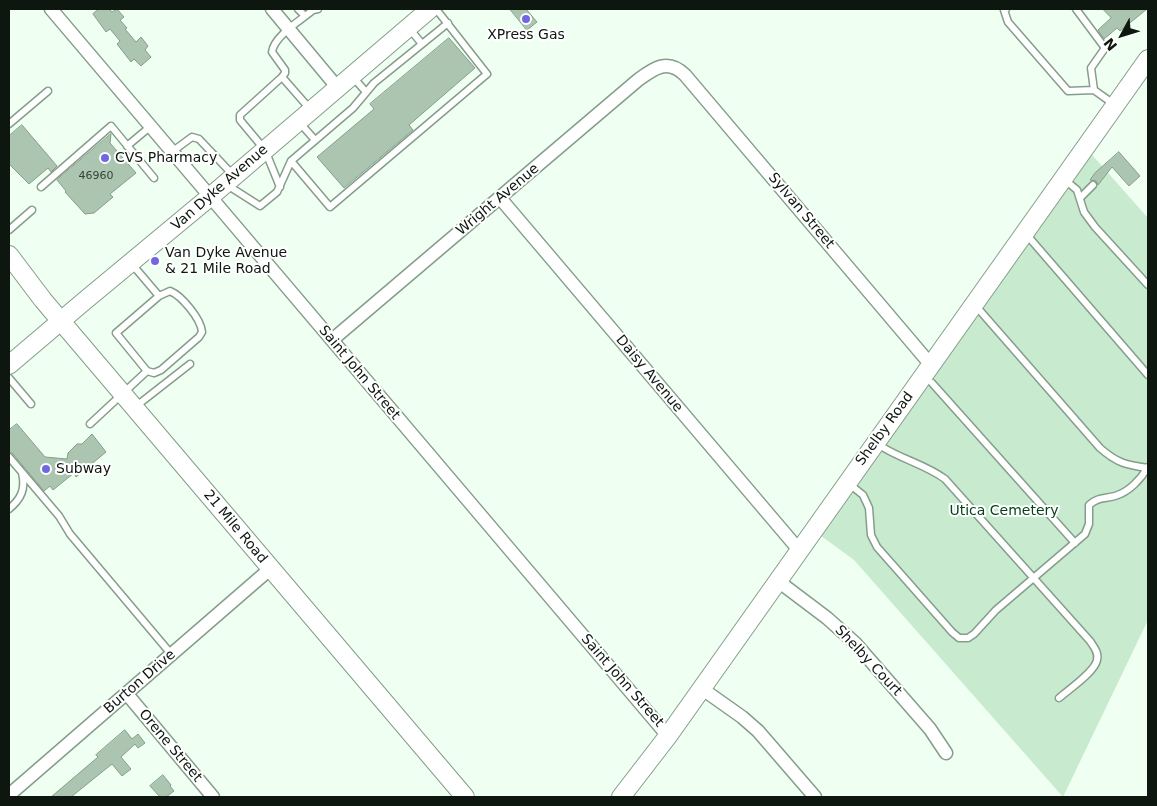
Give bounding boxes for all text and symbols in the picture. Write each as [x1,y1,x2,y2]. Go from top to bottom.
north arrow [1097,10,1147,60]
marker: XPress Gas [520,13,532,25]
place label: XPress Gas [487,27,565,43]
text: N [1100,35,1120,54]
street label: Van Dyke Avenue [168,142,272,234]
place label: CVS Pharmacy [115,150,217,166]
marker: CVS Pharmacy [99,152,111,164]
street label: Wright Avenue [453,161,543,239]
house number: 46960 [79,169,113,183]
street label: Sylvan Street [764,170,838,252]
place label: Van Dyke Avenue & 21 Mile Road [165,245,287,278]
marker: Van Dyke Avenue & 21 Mile Road [149,255,161,267]
street label: Saint John Street [315,323,403,423]
street label: Daisy Avenue [612,332,686,416]
street label: Shelby Road [853,389,917,469]
place label: Subway [56,461,111,477]
marker: Subway [40,463,52,475]
street label: 21 Mile Road [200,487,270,567]
park label: Utica Cemetery [949,503,1059,519]
street label: Shelby Court [831,622,905,700]
street label: Saint John Street [577,631,667,731]
street label: Burton Drive [101,646,179,718]
street label: Orene Street [135,706,205,786]

